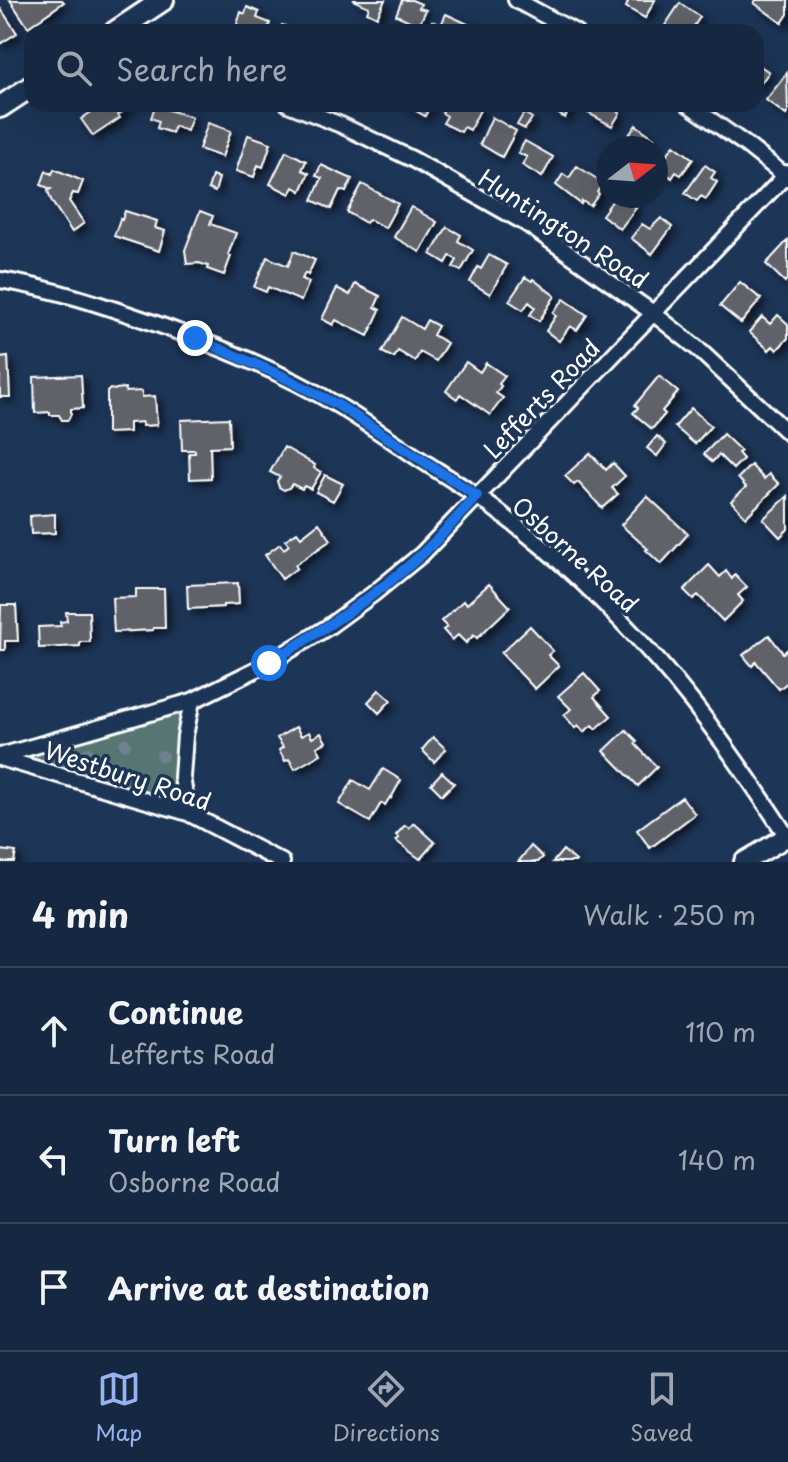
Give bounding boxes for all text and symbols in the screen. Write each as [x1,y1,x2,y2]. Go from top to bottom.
search box [24,24,764,112]
icon: search [52,46,96,90]
text: Search here [116,46,288,91]
north arrow [596,136,668,208]
street label: Huntington Road [472,159,656,297]
route end [177,320,213,356]
street label: Lefferts Road [474,330,608,466]
street label: Osborne Road [505,487,647,621]
route start [251,645,287,681]
street label: Westbury Road [40,731,216,819]
text: 4 min [32,888,129,940]
text: Walk · 250 m [583,895,756,934]
text: Continue [108,989,243,1034]
icon: ahead [32,1009,76,1053]
text: 110 m [685,1012,756,1051]
text: Lefferts Road [108,1034,275,1073]
text: Turn left [108,1117,240,1162]
icon: left [32,1137,76,1181]
text: 140 m [678,1140,756,1179]
text: Osborne Road [108,1162,281,1201]
icon: arrive [32,1265,76,1309]
text: Arrive at destination [108,1265,430,1310]
tab: Map [95,1367,142,1448]
tab: Directions [333,1367,440,1448]
tab: Saved [630,1367,693,1448]

